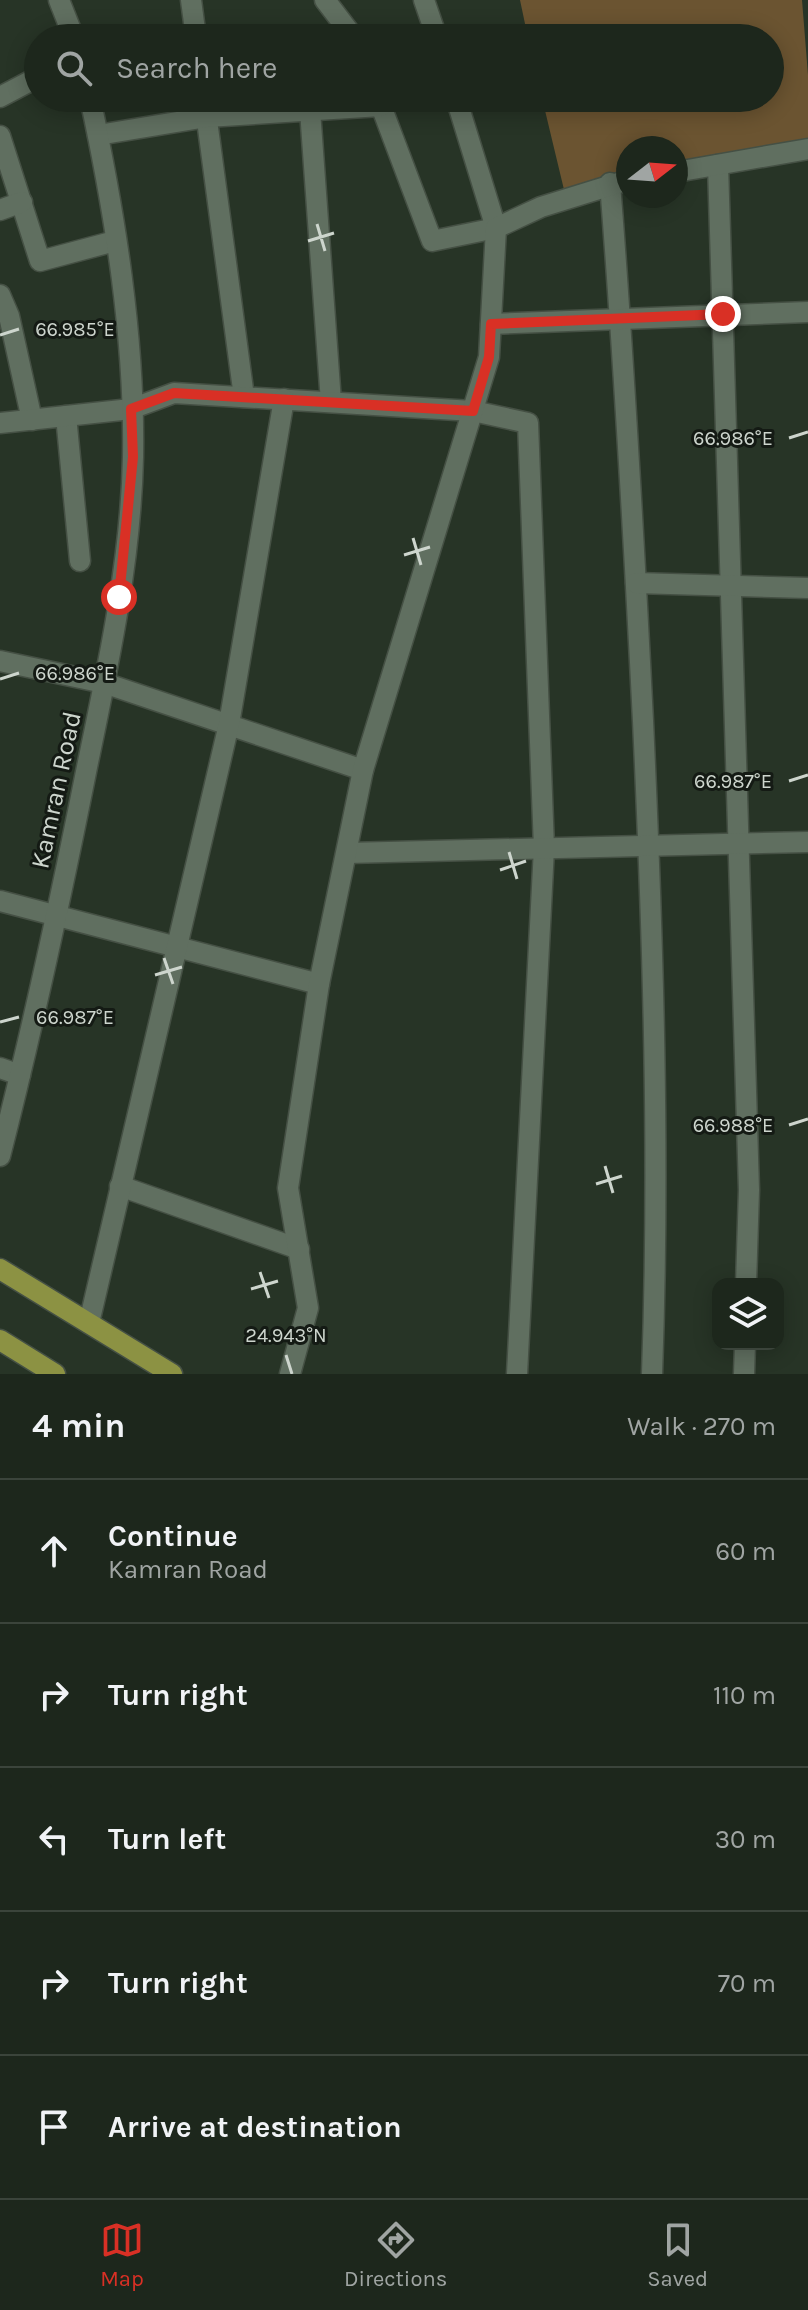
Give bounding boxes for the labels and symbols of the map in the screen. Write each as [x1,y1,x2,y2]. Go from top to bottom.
north arrow [616,136,688,208]
route end [705,296,741,332]
text: 66.985°E [35,318,115,341]
text: 66.986°E [693,427,773,450]
route start [101,579,137,615]
text: 66.986°E [35,662,115,685]
street label: Kamran Road [24,709,88,871]
text: 66.987°E [694,770,772,793]
text: 66.987°E [36,1006,114,1029]
text: 66.988°E [693,1114,773,1137]
text: 24.943°N [245,1324,327,1347]

